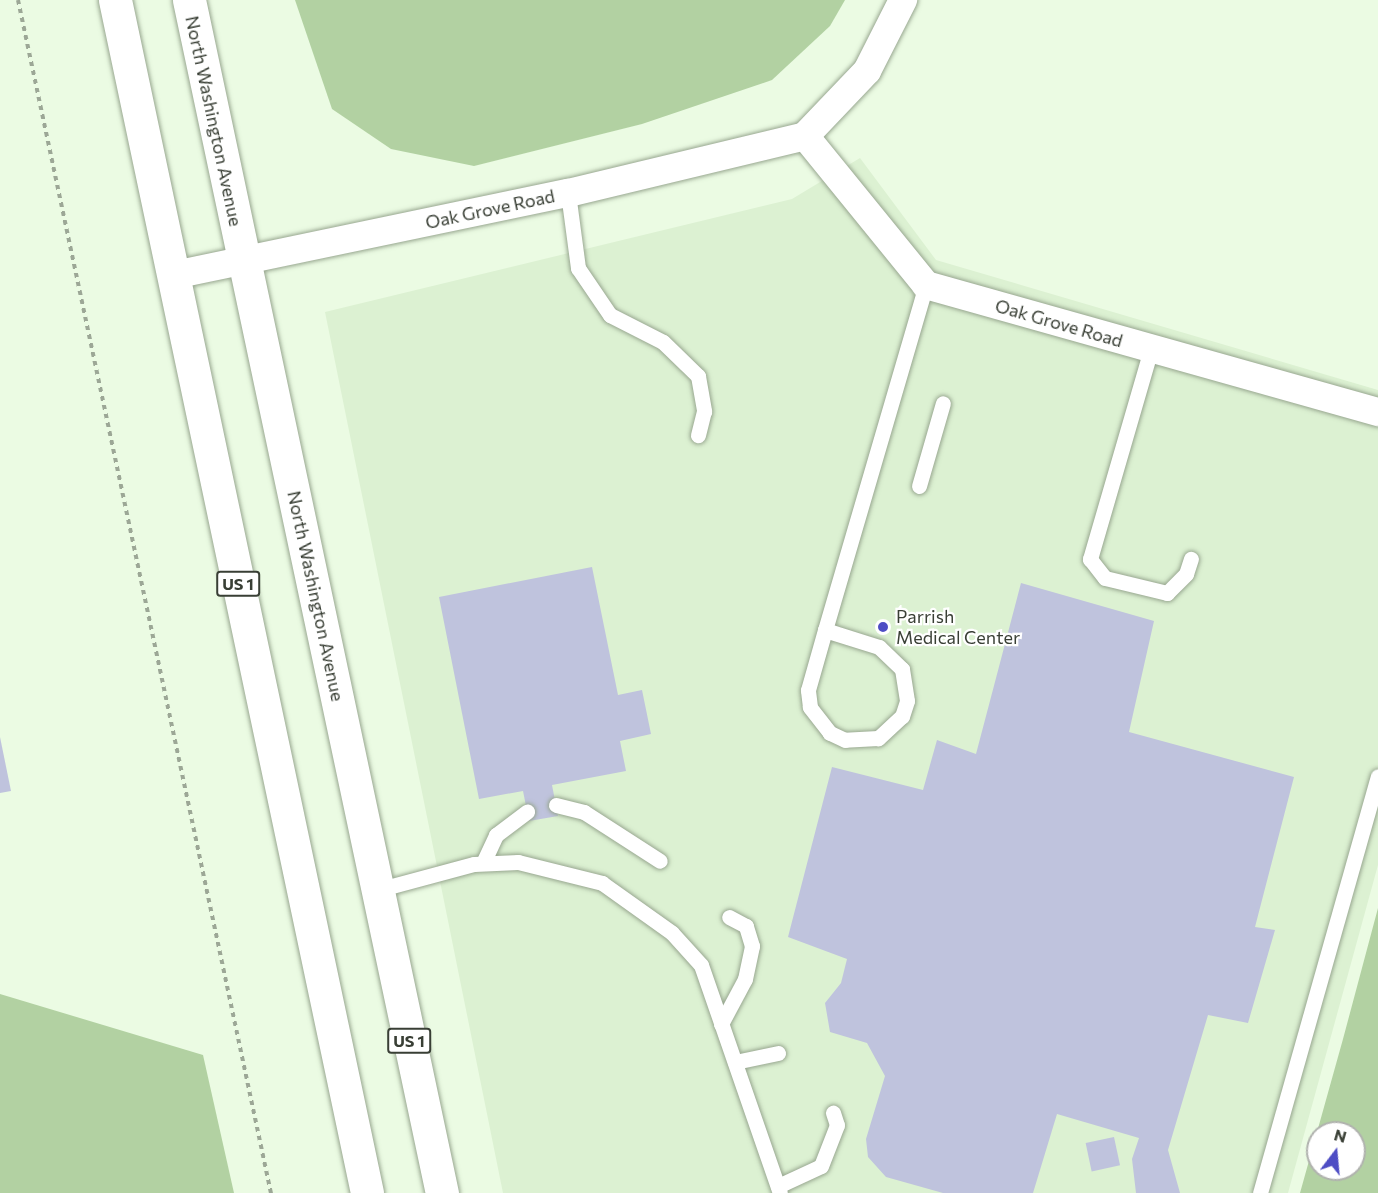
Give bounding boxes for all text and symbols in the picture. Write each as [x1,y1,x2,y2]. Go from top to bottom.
street label: North Washington Avenue [181,14,247,228]
street label: Oak Grove Road [423,185,557,233]
street label: Oak Grove Road [993,294,1125,352]
street label: North Washington Avenue [283,489,349,703]
road number: US 1 [216,571,260,597]
place label: Parrish Medical Center [896,606,1020,648]
marker: Parrish Medical Center [874,618,892,636]
road number: US 1 [386,1028,432,1054]
north arrow [1306,1121,1366,1181]
text: N [1332,1124,1349,1146]

